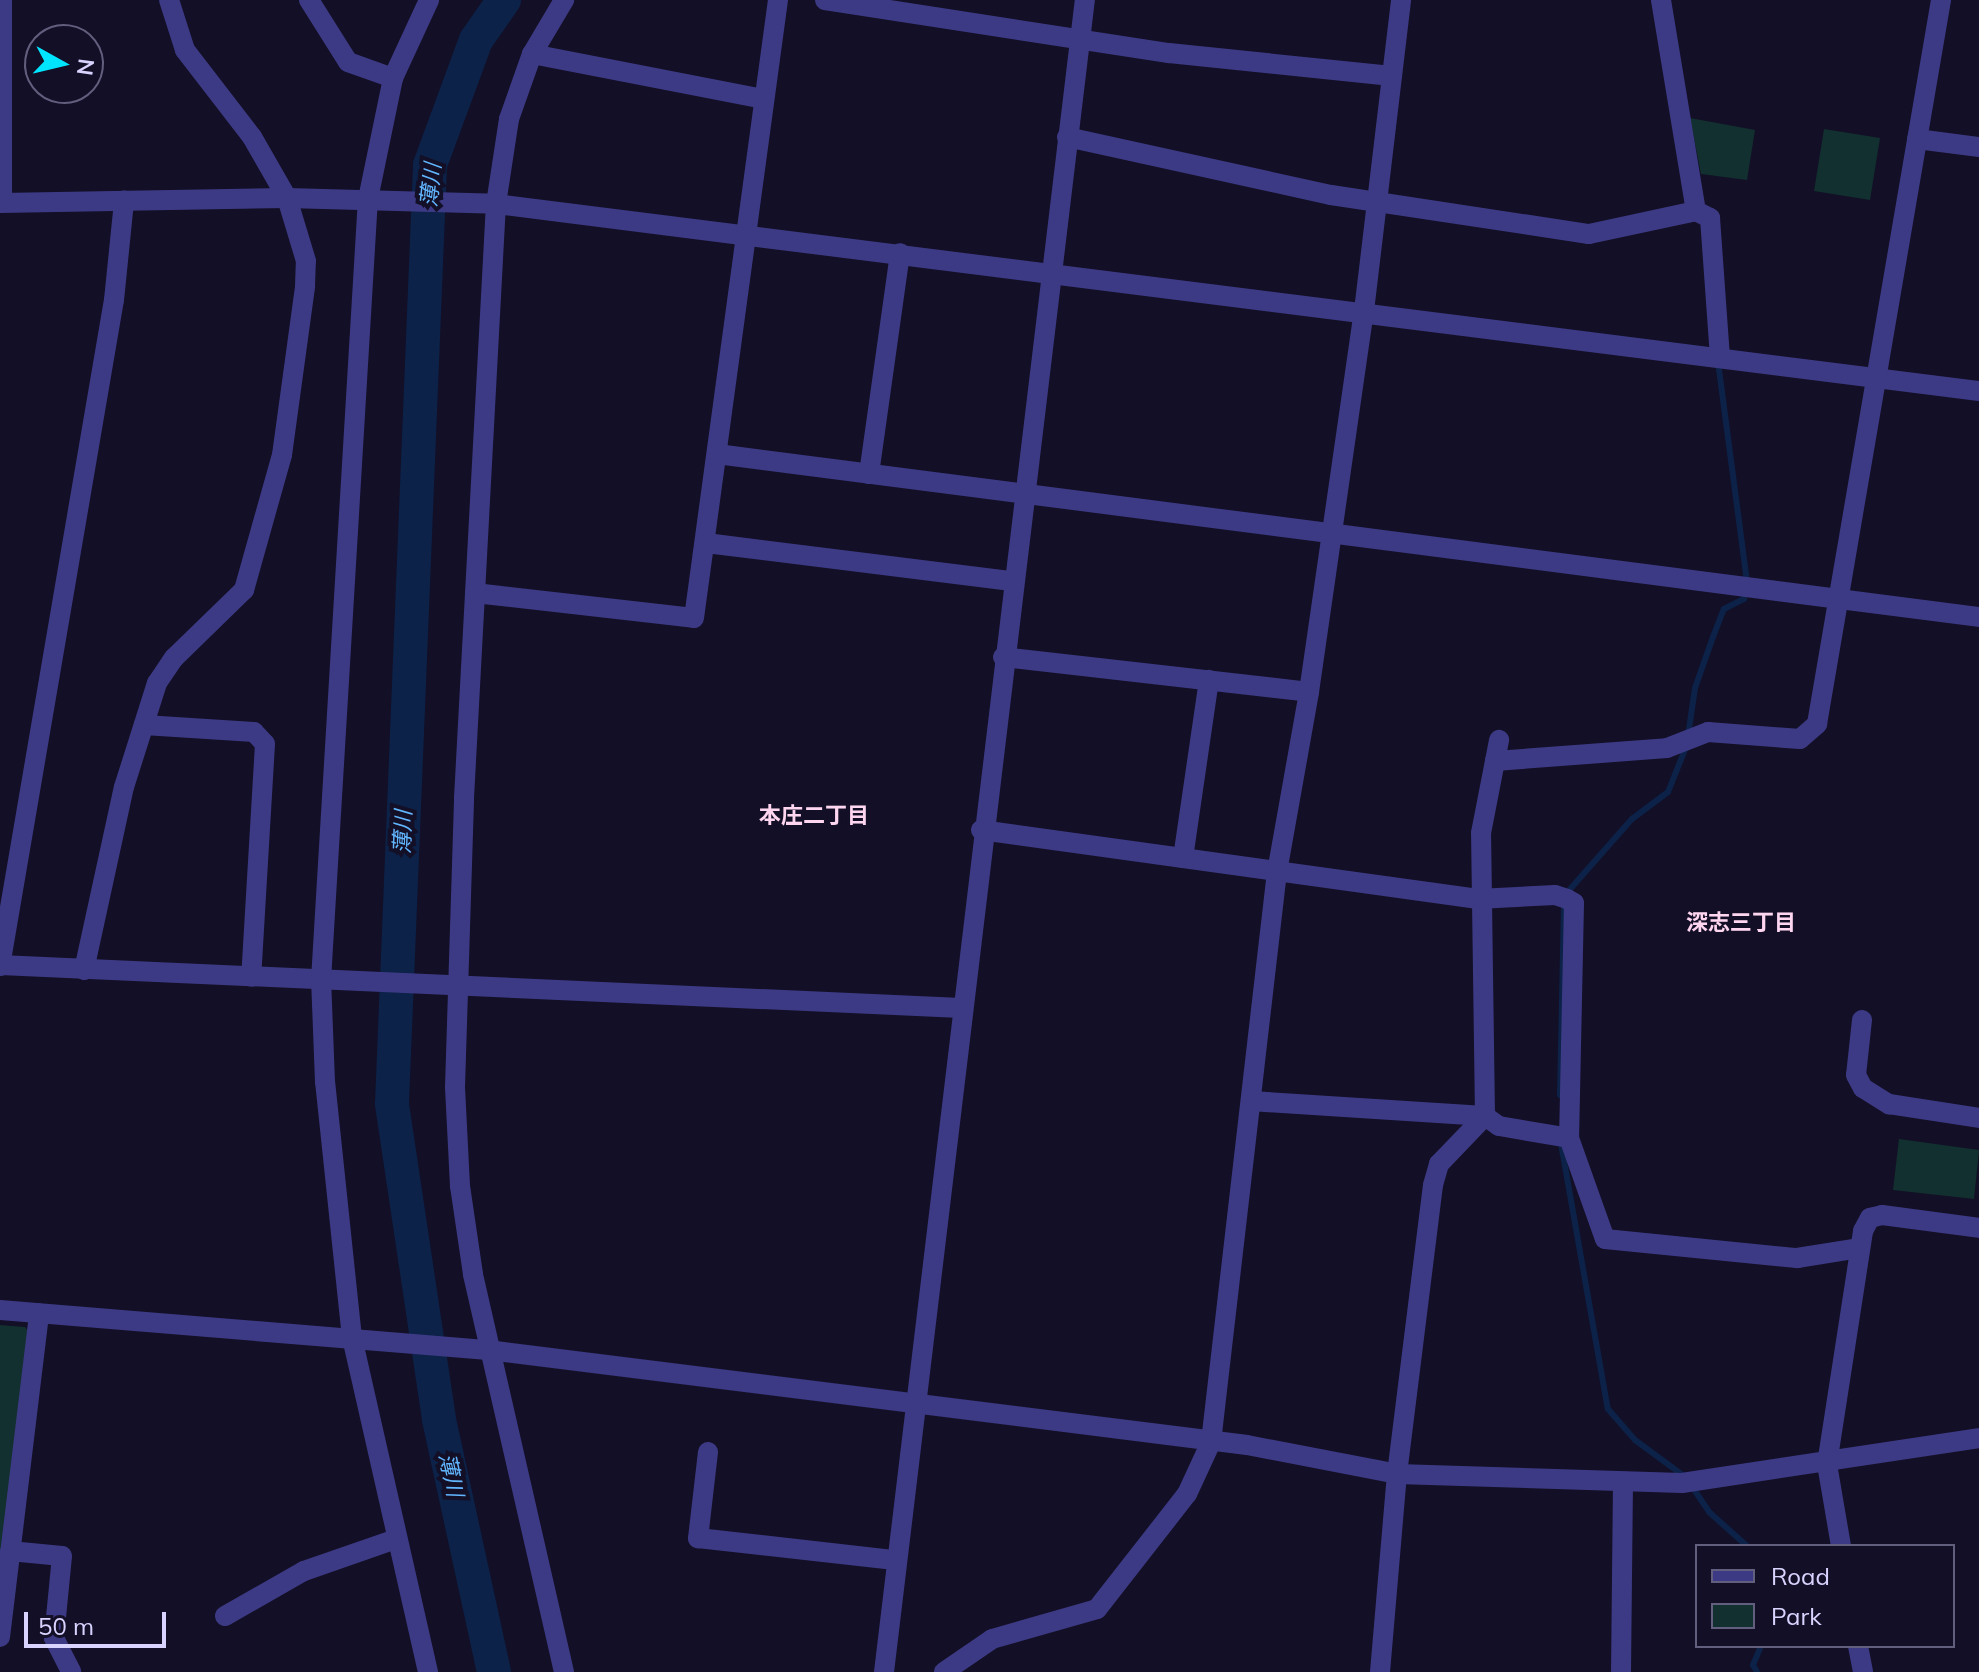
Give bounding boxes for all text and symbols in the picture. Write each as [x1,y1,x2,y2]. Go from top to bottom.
north arrow [24,24,104,104]
text: N [71,57,101,77]
water label: 薄川 [416,162,446,208]
district label: 本庄二丁目 [759,803,869,829]
water label: 薄川 [389,810,417,854]
district label: 深志三丁目 [1686,910,1796,936]
water label: 薄川 [434,1451,468,1499]
legend [1695,1544,1955,1648]
text: Road [1771,1561,1830,1591]
scale bar [28,1596,170,1646]
text: Park [1771,1601,1822,1631]
text: 50 m [38,1611,94,1641]

